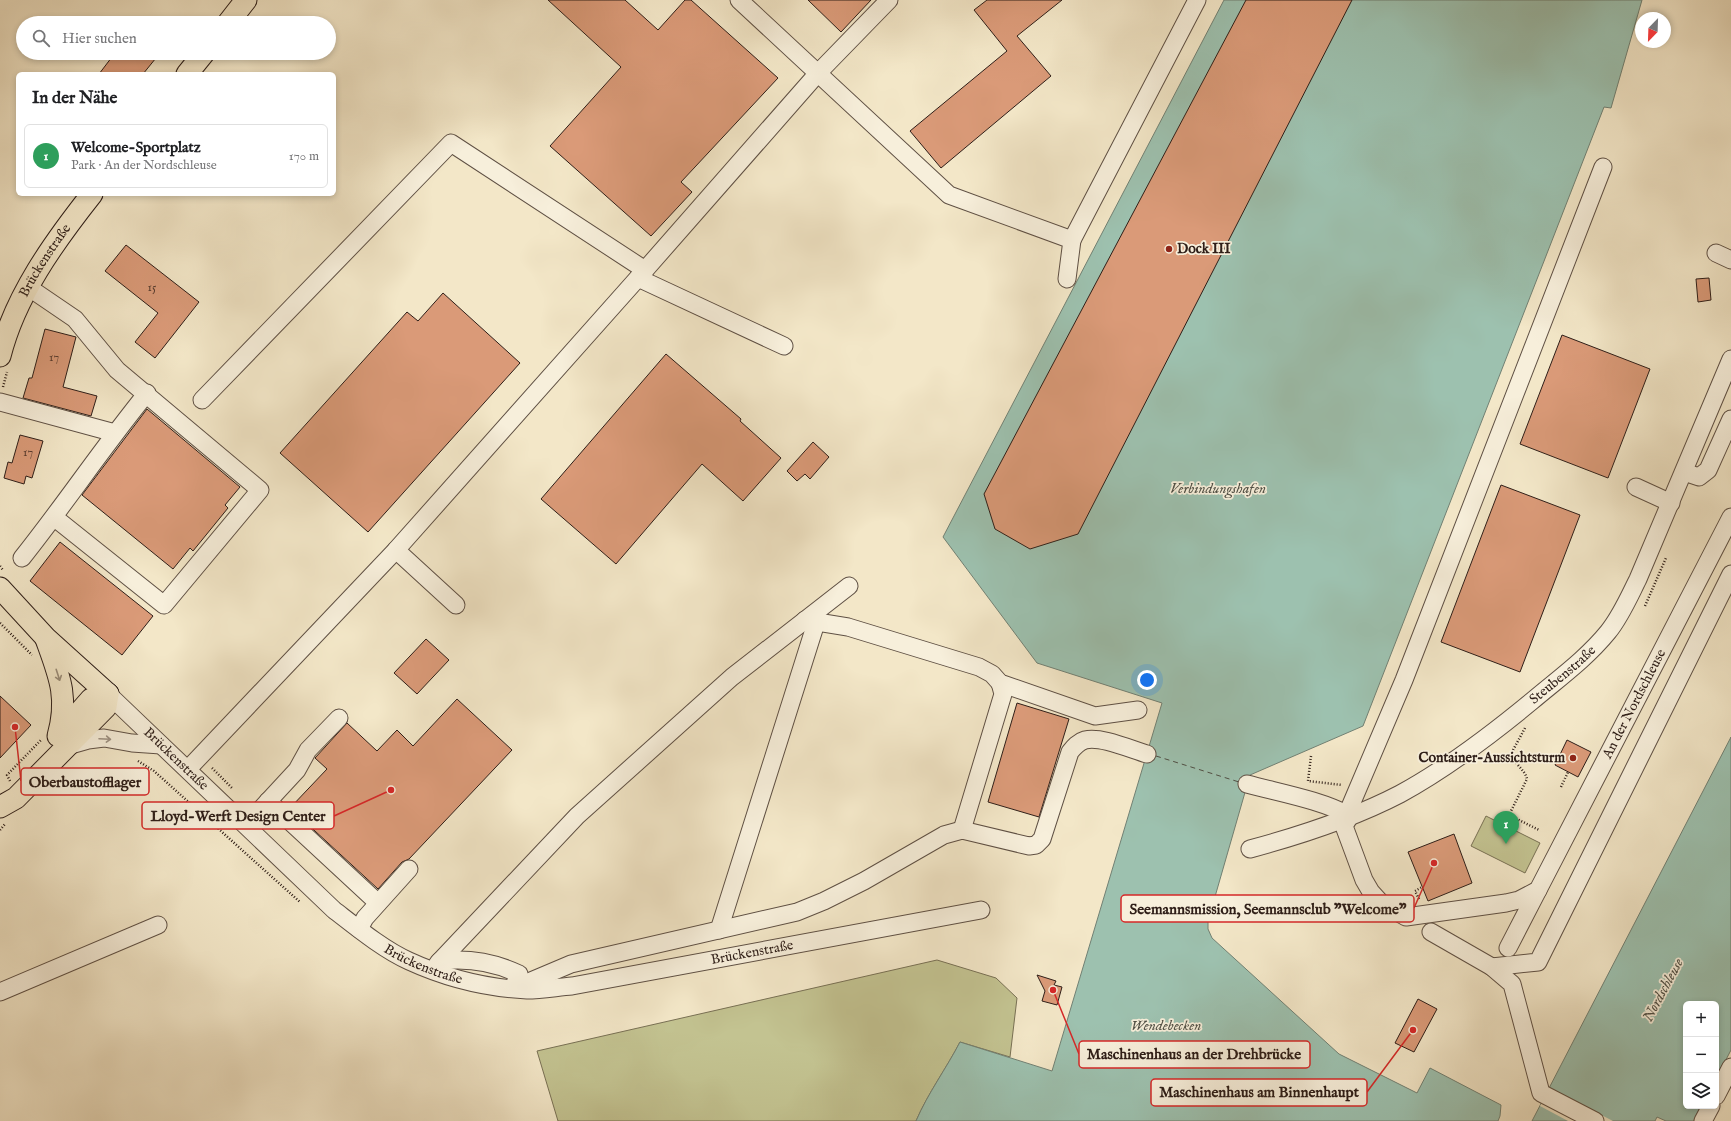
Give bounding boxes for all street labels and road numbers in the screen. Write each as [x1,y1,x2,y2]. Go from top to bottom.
street label: Brückenstraße [15,220,75,300]
street label: Steubenstraße [1526,641,1600,708]
street label: An der Nordschleuse [1598,645,1670,763]
street label: Brückenstraße [140,724,213,795]
street label: Brückenstraße [709,936,795,969]
street label: Brückenstraße [380,940,465,989]

